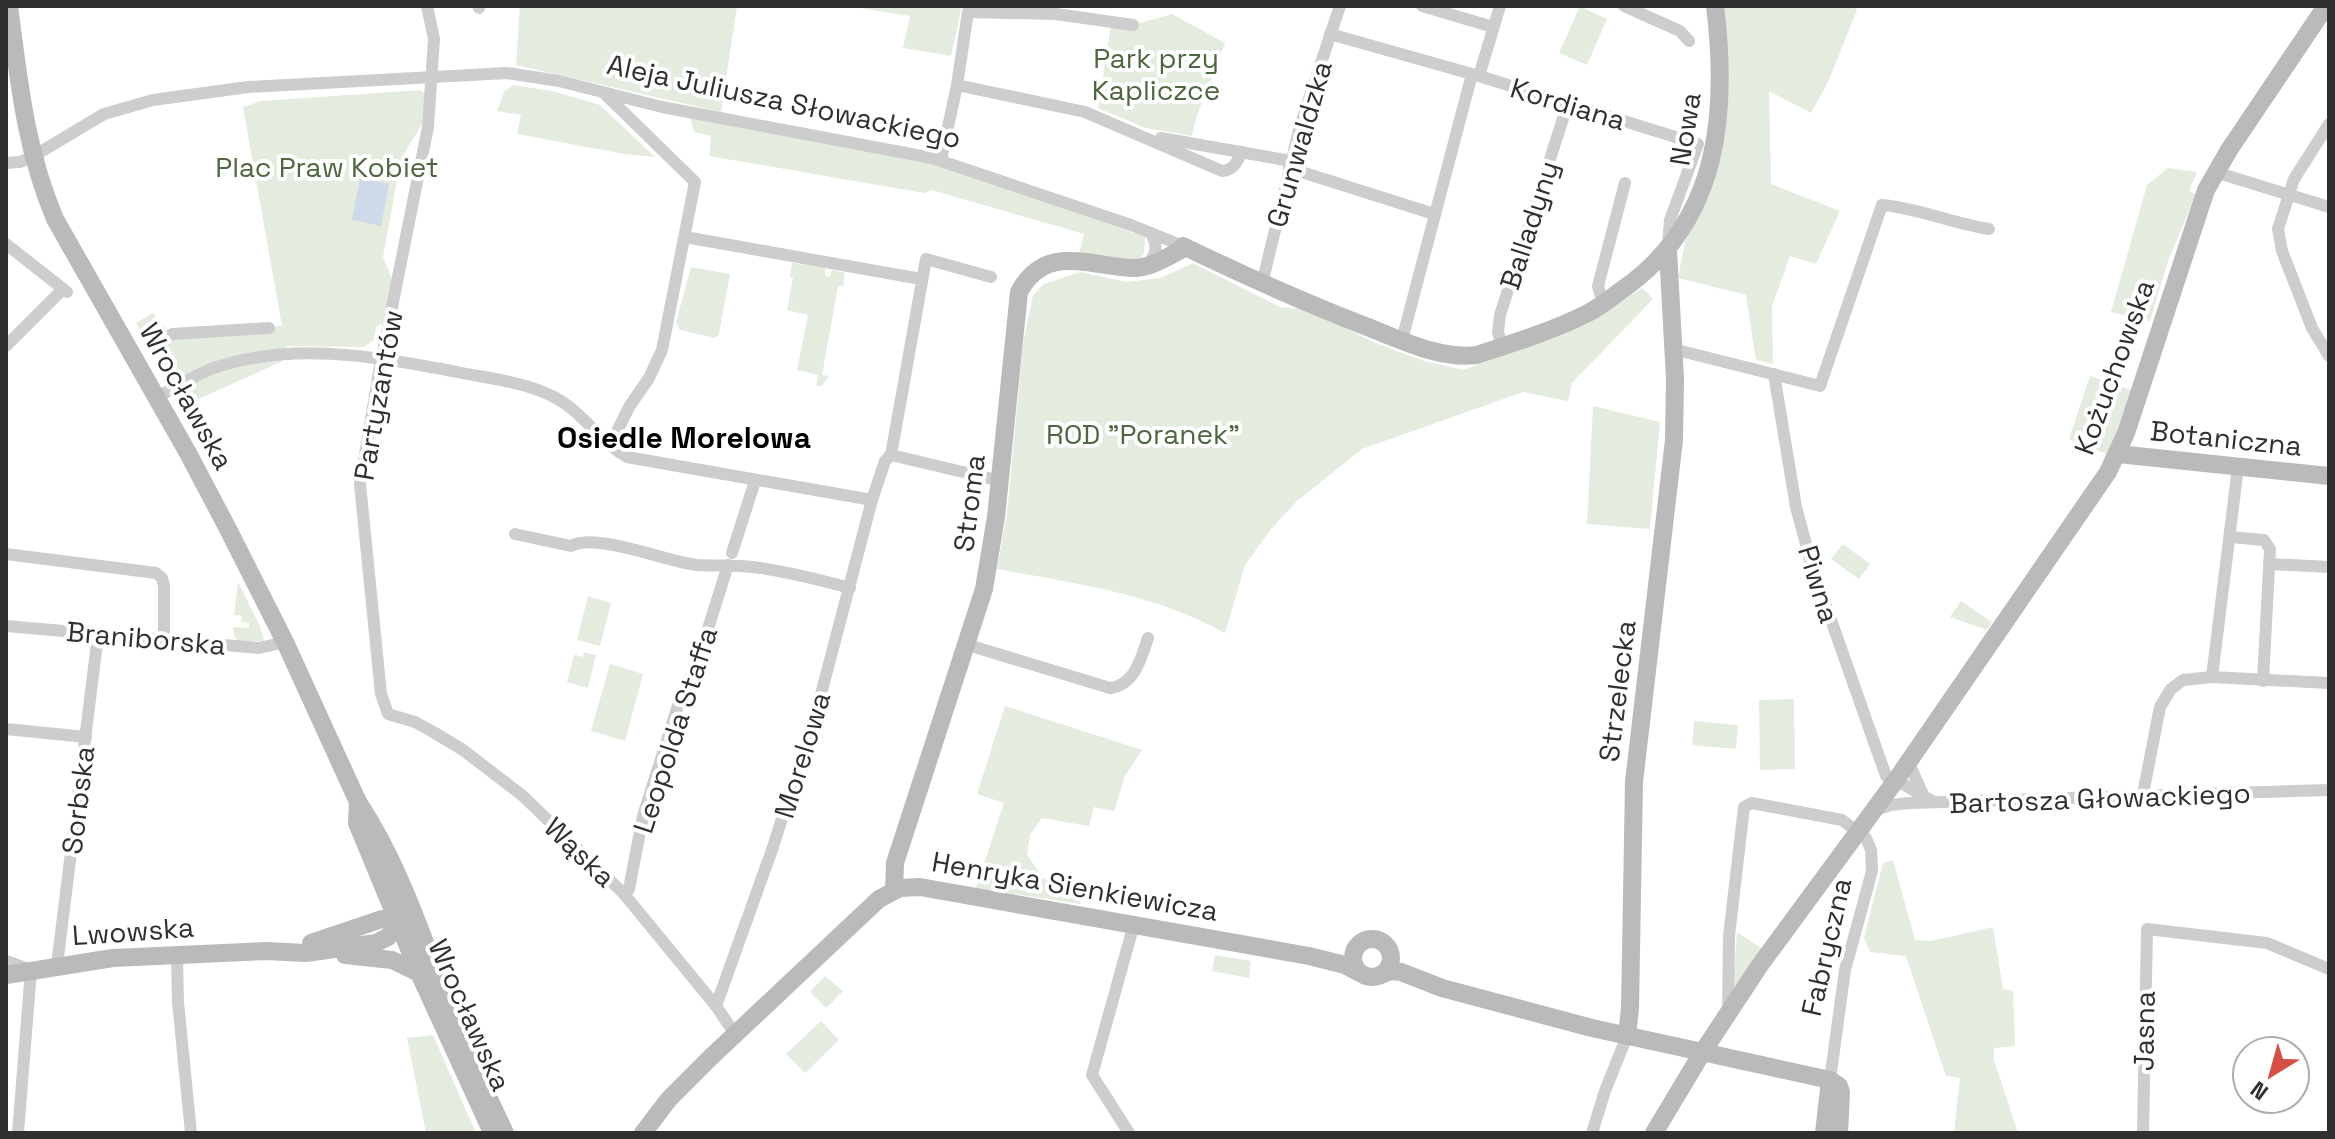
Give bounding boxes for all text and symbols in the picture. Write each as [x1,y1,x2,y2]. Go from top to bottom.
park label: Park przy Kapliczce [1092,40,1220,108]
street label: Aleja Juliusza Słowackiego [604,46,964,156]
street label: Grunwaldzka [1258,56,1340,232]
street label: Kordiana [1506,70,1630,138]
street label: Nowa [1661,90,1709,168]
park label: Plac Praw Kobiet [215,149,439,185]
street label: Balladyny [1491,156,1567,294]
street label: Kożuchowska [2066,274,2162,460]
street label: Partyzantów [345,307,411,483]
street label: Wrocławska [132,316,242,476]
street label: Botaniczna [2148,412,2304,464]
park label: ROD "Poranek" [1046,416,1240,452]
district label: Osiedle Morelowa [557,418,811,457]
street label: Stroma [945,452,993,554]
street label: Piwna [1790,541,1848,627]
street label: Braniborska [65,613,227,663]
street label: Strzelecka [1590,618,1644,764]
street label: Leopolda Staffa [625,622,725,838]
street label: Morelowa [766,687,838,823]
street label: Sorbska [54,744,102,856]
street label: Bartosza Głowackiego [1949,775,2251,821]
street label: Wąska [537,809,623,895]
street label: Henryka Sienkiewicza [929,843,1221,929]
street label: Fabryczna [1793,874,1859,1020]
street label: Lwowska [71,909,195,953]
street label: Wrocławska [420,933,520,1097]
street label: Jasna [2125,991,2163,1071]
north arrow [2231,1035,2311,1115]
text: N [2245,1075,2273,1107]

